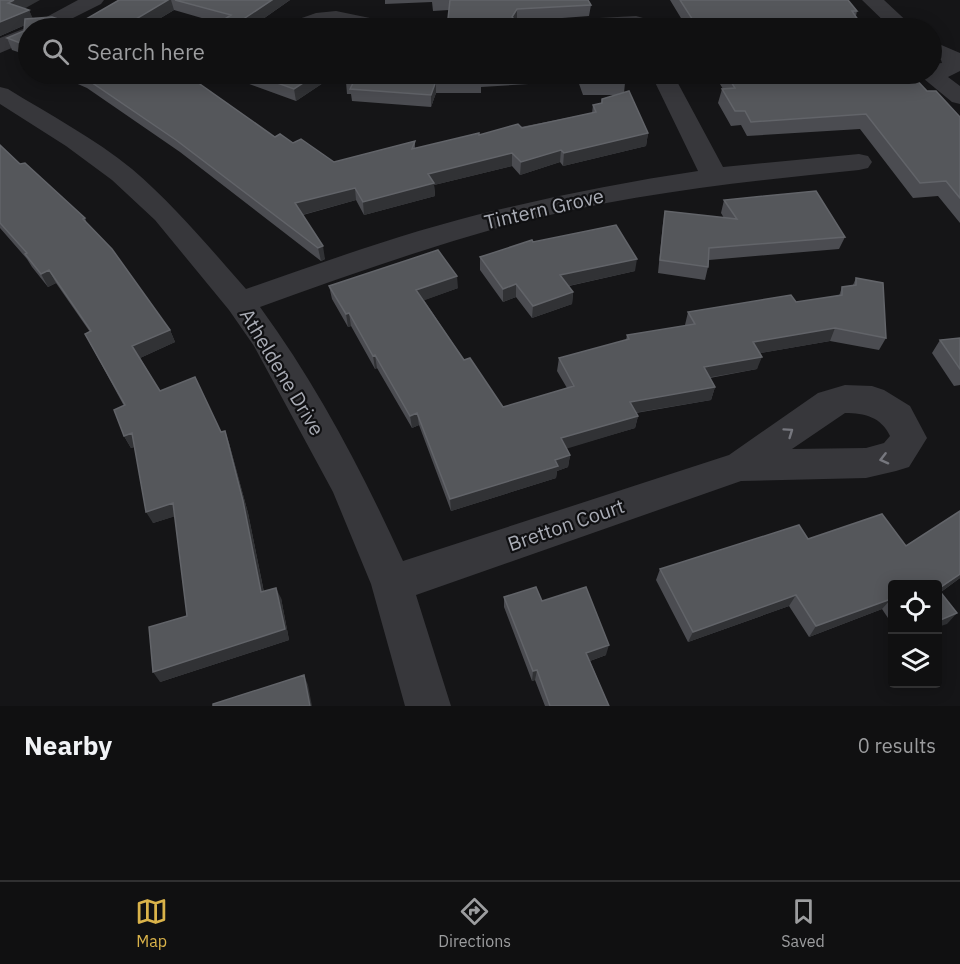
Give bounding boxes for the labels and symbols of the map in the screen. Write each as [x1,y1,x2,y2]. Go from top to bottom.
street label: Tintern Grove [481,182,606,235]
street label: Atheldene Drive [234,303,331,440]
one-way arrow [782,428,793,439]
one-way arrow [879,451,889,464]
street label: Bretton Court [504,492,628,557]

